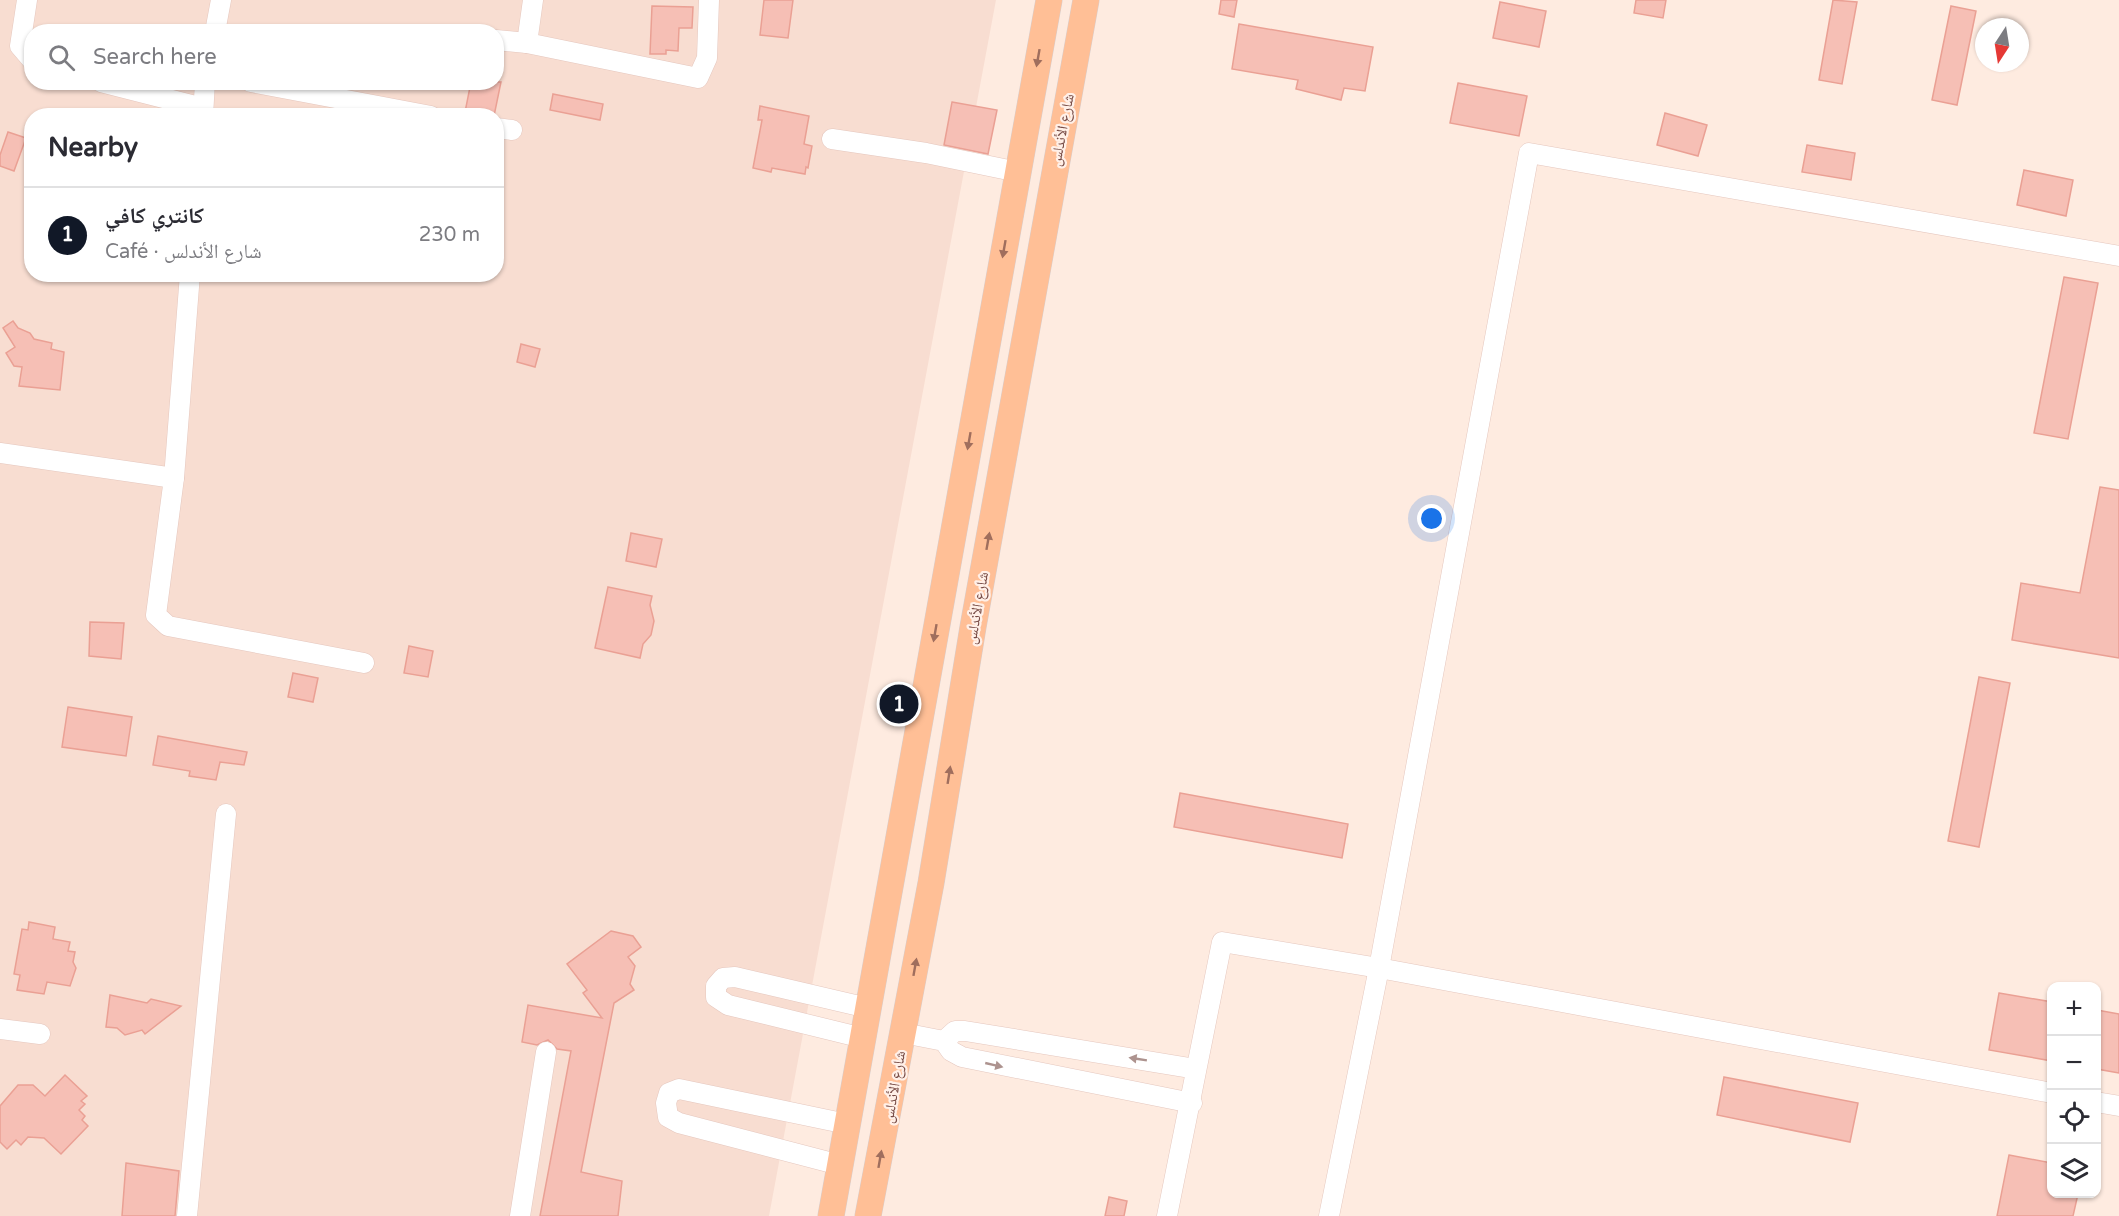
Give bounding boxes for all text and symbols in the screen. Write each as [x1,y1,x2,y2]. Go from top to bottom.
north arrow [1975,18,2029,72]
search box [24,24,504,90]
icon: search [45,41,78,74]
text: Search here [93,44,217,70]
one-way arrow [1034,48,1043,67]
street label: شارع الأندلس [1046,92,1079,168]
text: Nearby [48,132,138,163]
text: كانتري كافي [105,203,204,229]
text: 1 [61,223,74,247]
text: 230 m [419,223,480,247]
text: Café · شارع الأندلس [105,240,262,264]
one-way arrow [999,240,1008,259]
one-way arrow [964,432,973,451]
your location [1417,504,1446,533]
one-way arrow [984,532,993,551]
street label: شارع الأندلس [962,570,993,646]
one-way arrow [930,624,939,643]
pin: 1 [880,682,918,726]
one-way arrow [944,765,953,784]
one-way arrow [911,957,920,976]
map controls [2047,982,2101,1198]
button: + [2047,982,2101,1036]
button: − [2047,1036,2101,1090]
street label: شارع الأندلس [879,1049,910,1125]
one-way arrow [1128,1055,1147,1064]
one-way arrow [985,1061,1004,1070]
button: locate [2047,1090,2101,1144]
button: layers [2047,1144,2101,1198]
one-way arrow [876,1149,885,1168]

